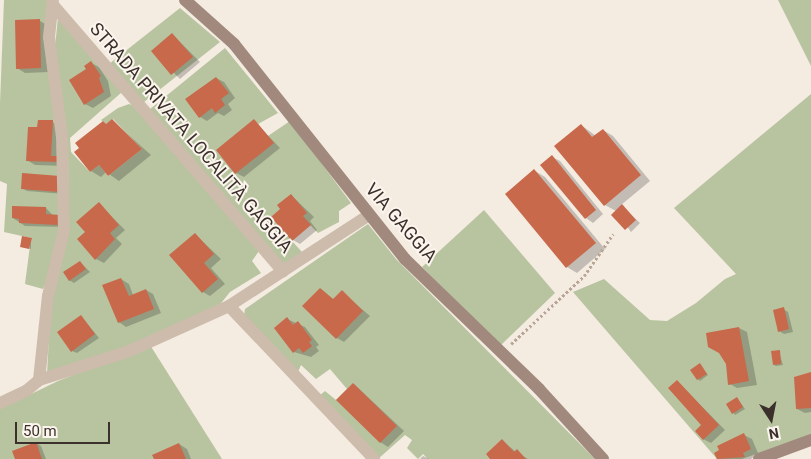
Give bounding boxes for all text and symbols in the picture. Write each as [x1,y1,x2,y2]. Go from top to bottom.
street label: STRADA PRIVATA LOCALITÀ GAGGIA [85,19,297,257]
street label: VIA GAGGIA [361,179,441,267]
north arrow [746,394,796,444]
scale bar [18,412,112,444]
text: 50 m [23,422,57,440]
text: N [767,425,780,443]

